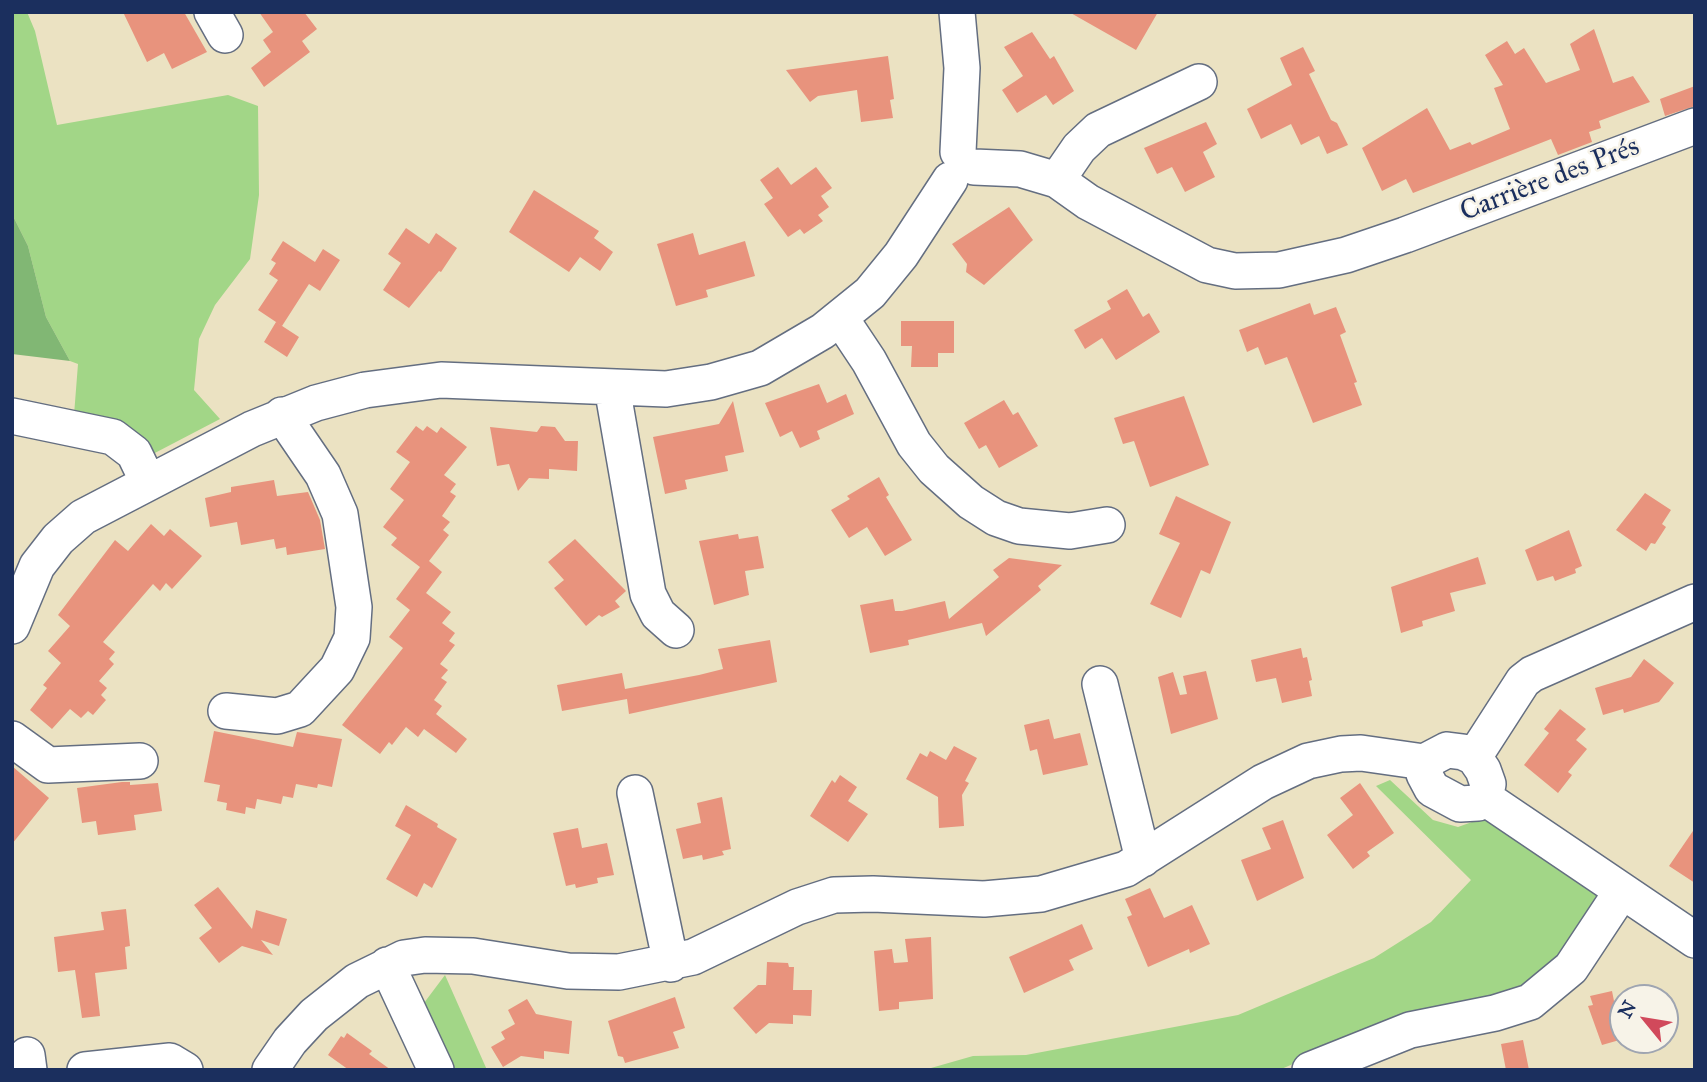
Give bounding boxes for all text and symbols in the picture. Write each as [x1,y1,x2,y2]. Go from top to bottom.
street label: Carrière des Prés [1456,130,1644,230]
north arrow [1609,984,1679,1054]
text: N [1613,997,1641,1022]

